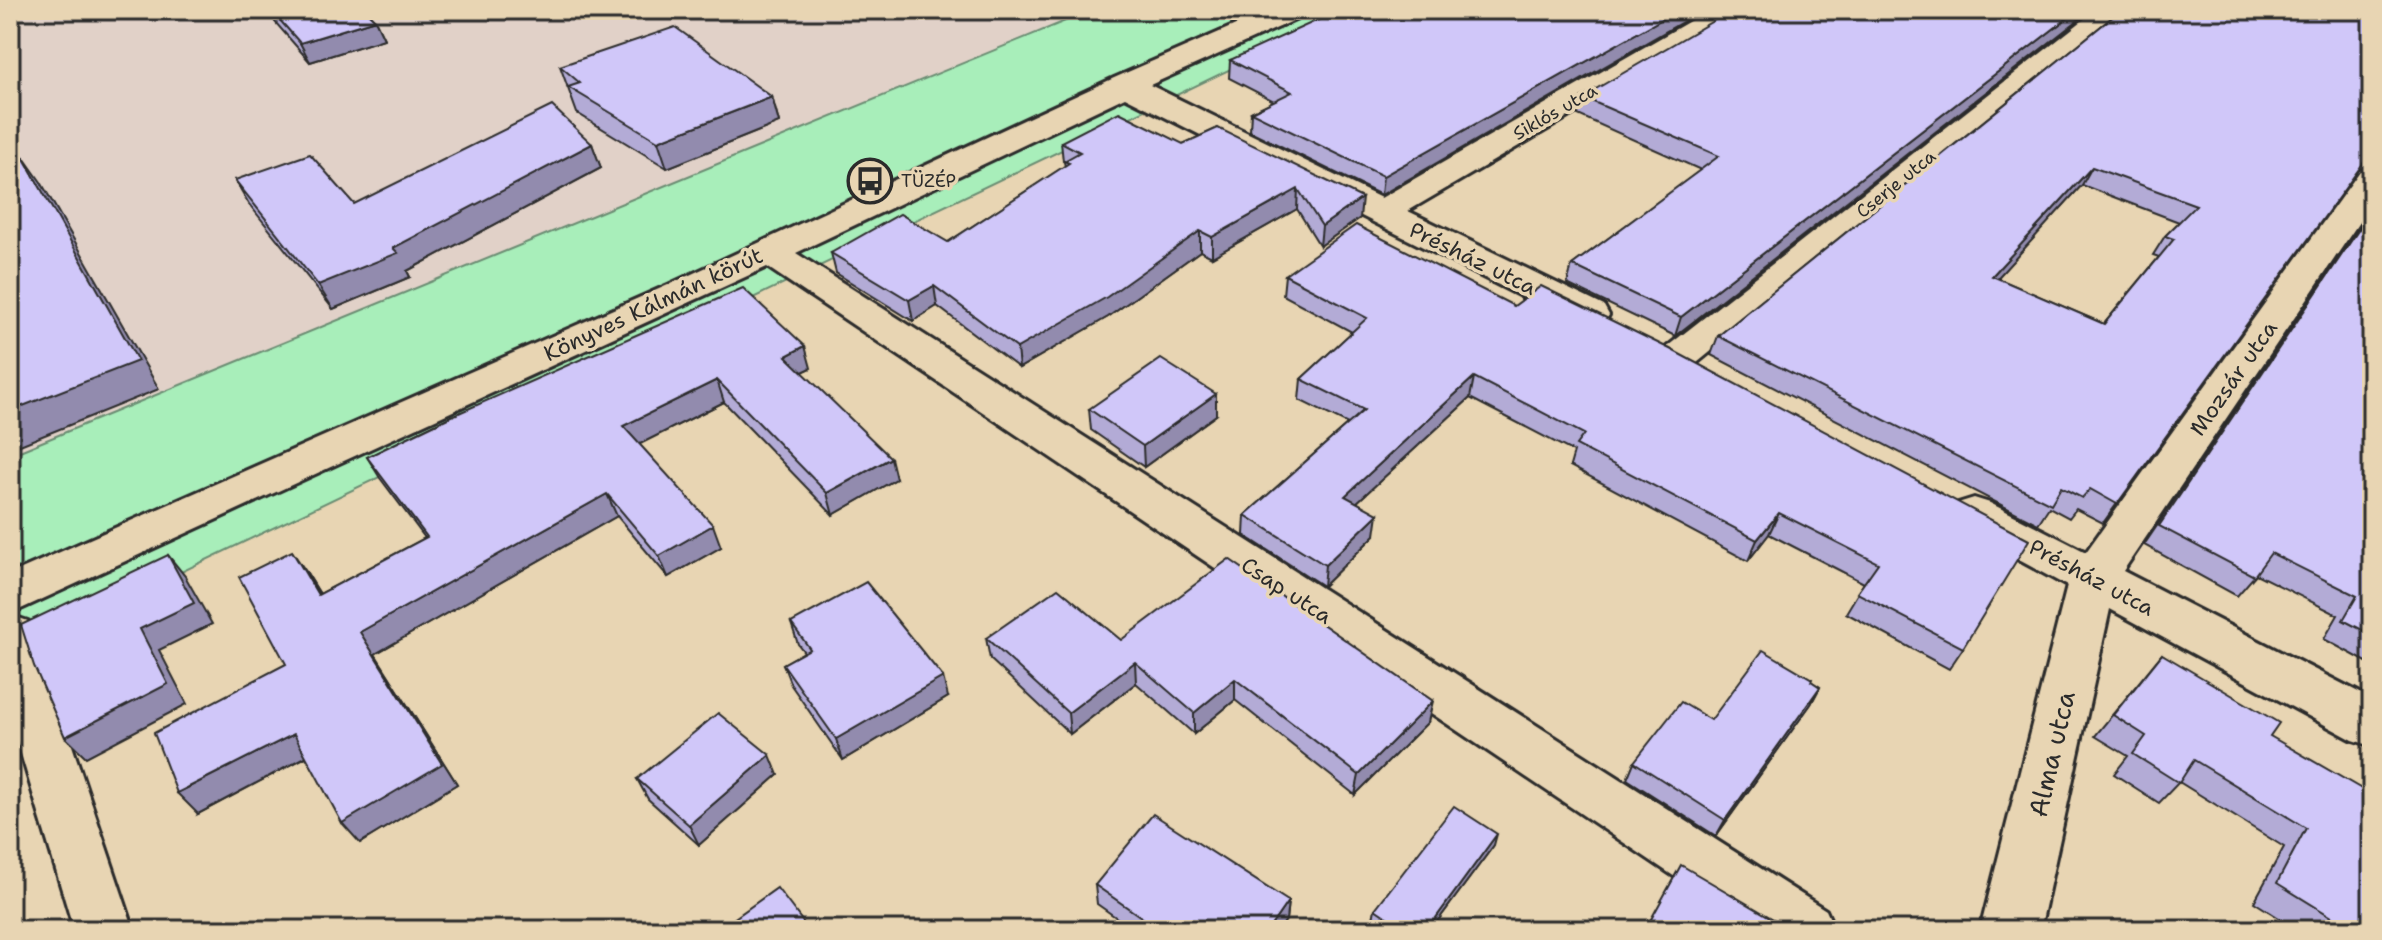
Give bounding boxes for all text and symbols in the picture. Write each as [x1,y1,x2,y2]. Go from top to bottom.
street label: Siklós utca [1509,78,1601,146]
street label: Cserje utca [1851,145,1941,223]
bus stop icon: TÜZÉP [846,157,894,205]
place label: TÜZÉP [901,169,956,193]
street label: Présház utca [1404,215,1541,302]
street label: Könyves Kálmán körút [539,241,768,368]
street label: Mozsár utca [2183,315,2284,442]
street label: Présház utca [2024,532,2160,623]
street label: Csap utca [1236,550,1338,631]
street label: Alma utca [2020,687,2083,820]

